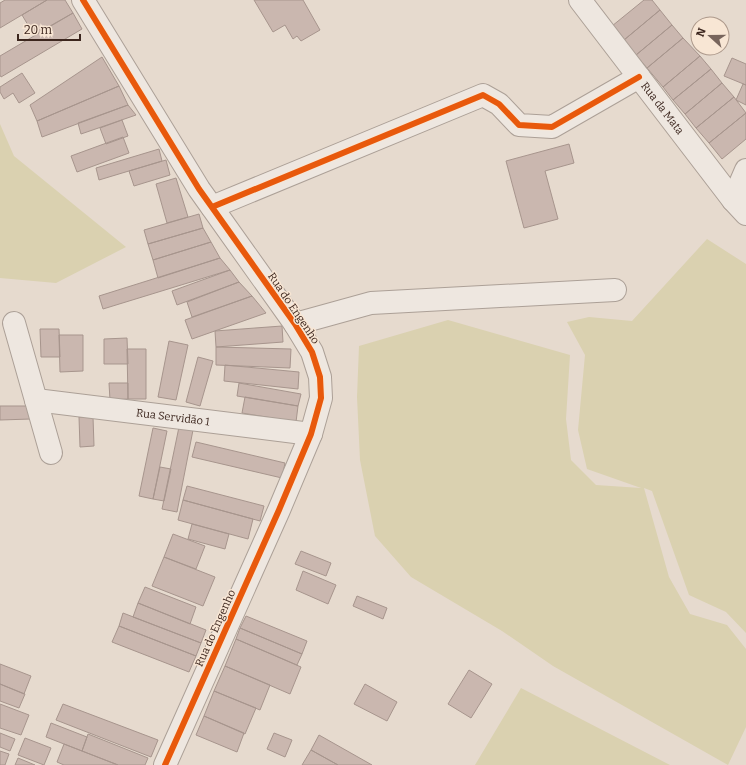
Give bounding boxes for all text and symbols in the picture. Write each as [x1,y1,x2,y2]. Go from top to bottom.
scale bar [18,16,80,42]
north arrow [690,16,730,56]
text: 20 m [24,23,53,37]
text: N [694,26,709,39]
street label: Rua da Mata [638,80,686,137]
street label: Rua do Engenho [265,270,322,346]
street label: Rua Servidão 1 [135,406,211,428]
street label: Rua do Engenho [193,588,238,669]

